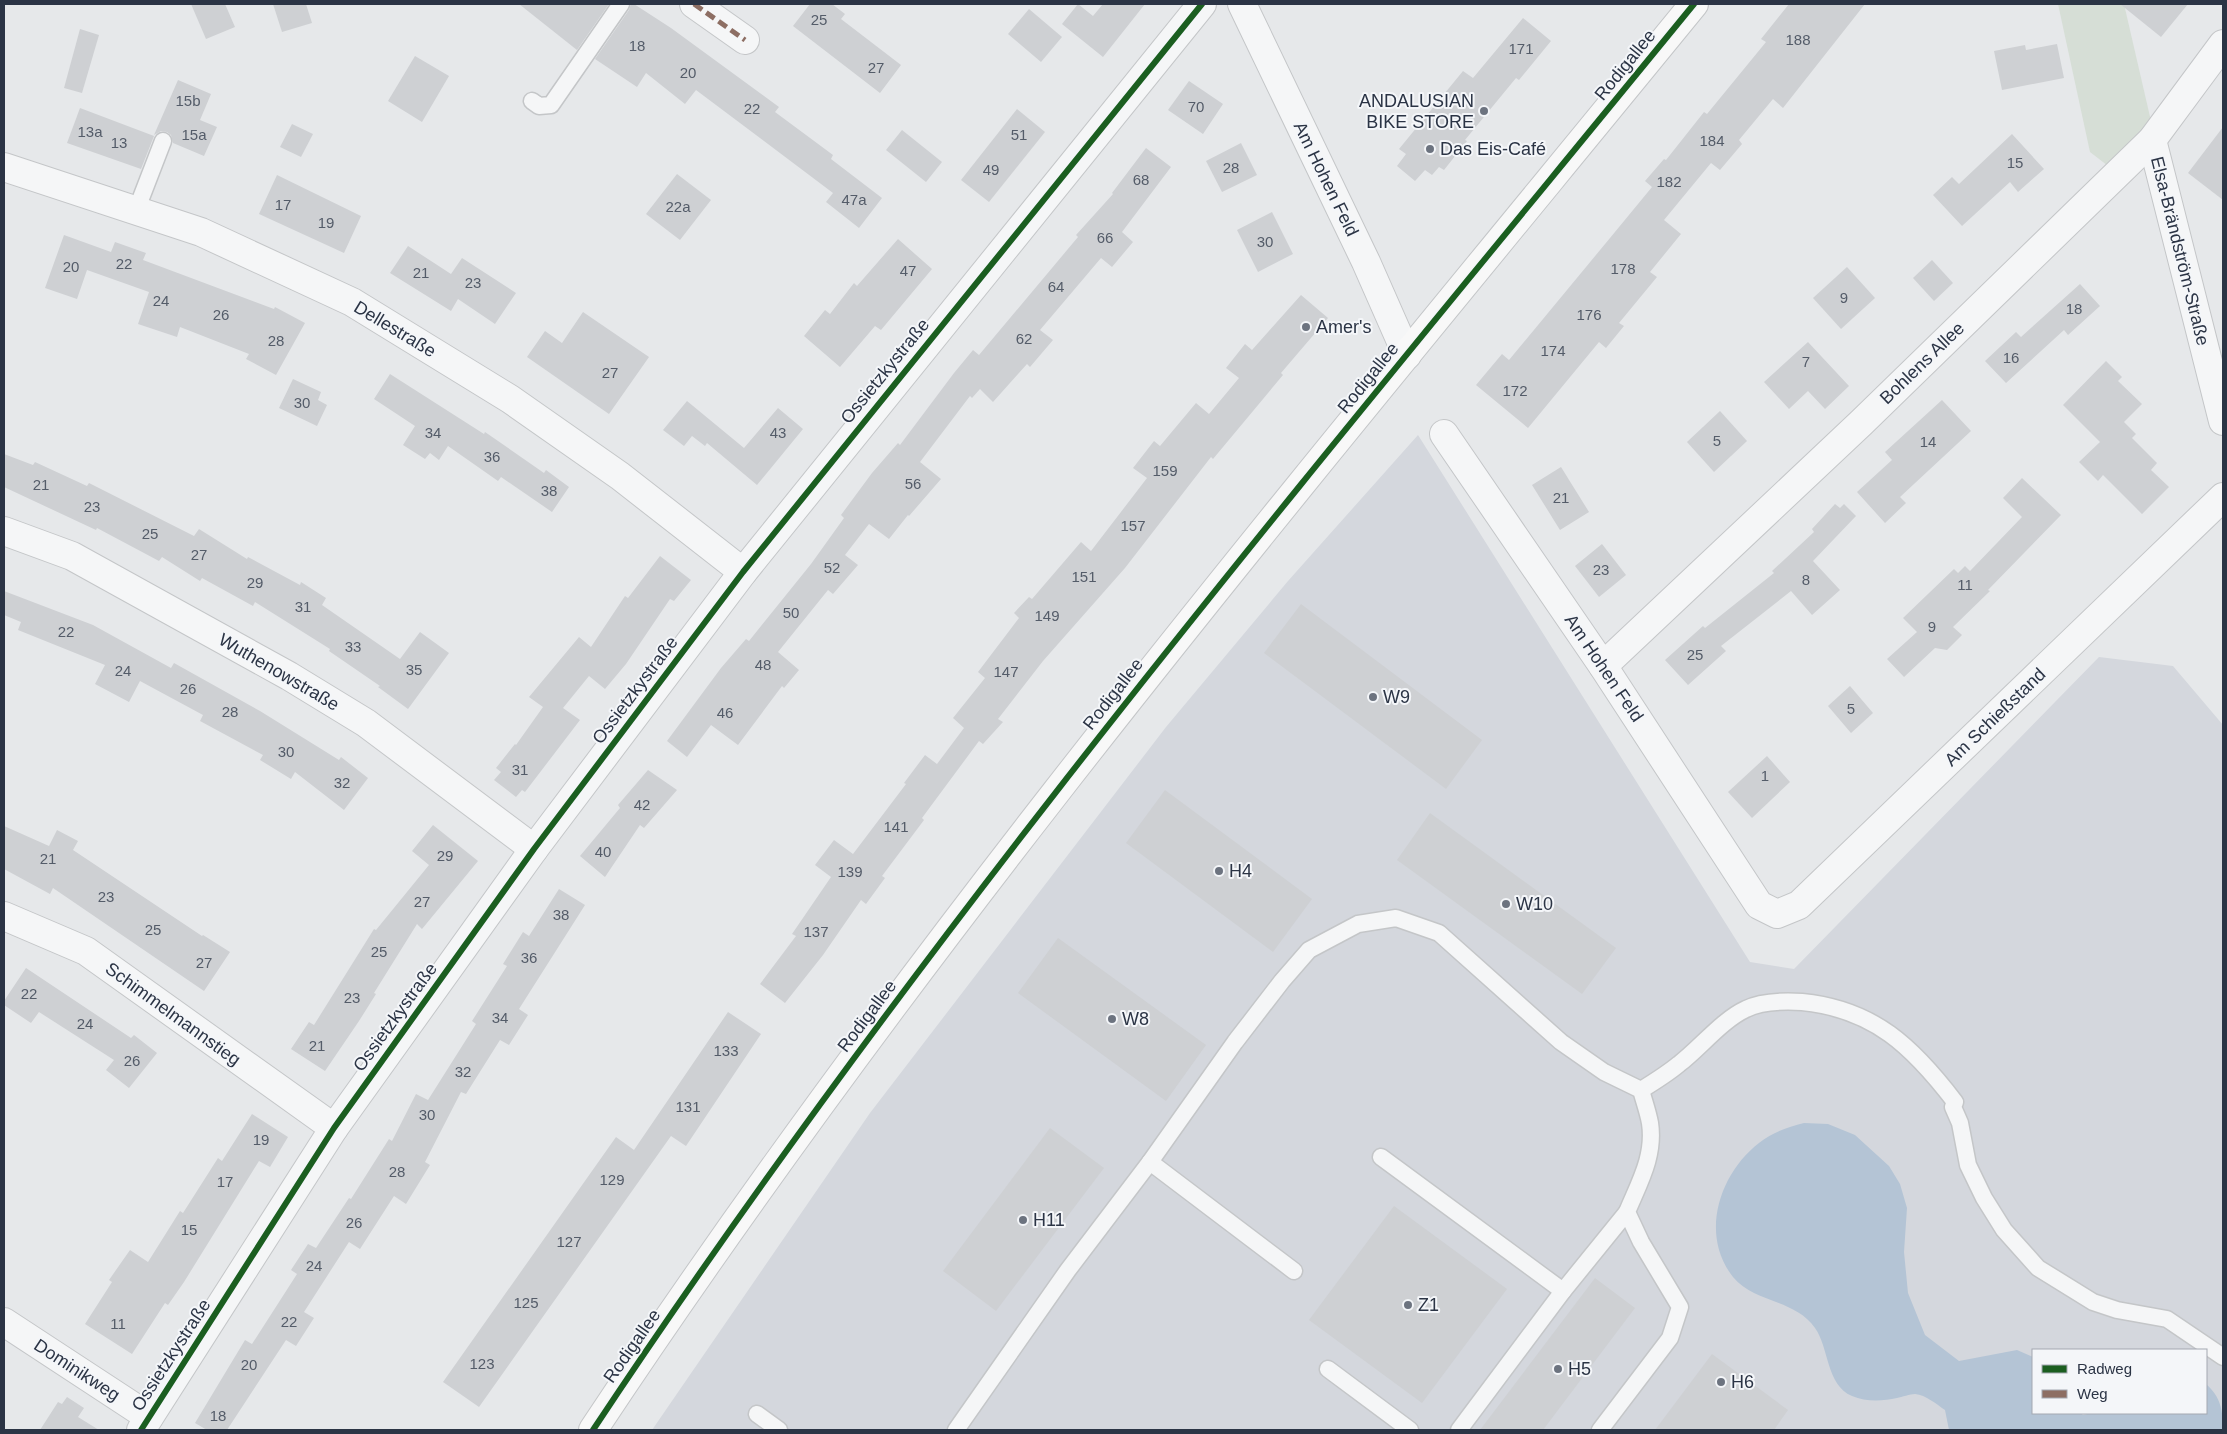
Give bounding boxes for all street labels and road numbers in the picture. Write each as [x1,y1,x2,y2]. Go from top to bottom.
street label: Rodigallee [1590,26,1660,104]
street label: Am Hohen Feld [1290,118,1362,240]
street label: Elsa-Brändström-Straße [2147,154,2213,348]
street label: Dellestraße [350,297,440,361]
street label: Ossietzkystraße [837,315,933,427]
street label: Bohlens Allee [1876,318,1968,408]
street label: Rodigallee [1333,339,1403,417]
street label: Am Hohen Feld [1561,611,1647,725]
street label: Wuthenowstraße [215,629,343,715]
street label: Ossietzkystraße [588,632,682,748]
street label: Rodigallee [1079,654,1147,734]
street label: Am Schießstand [1941,664,2049,770]
street label: Schimmelmannstieg [102,958,244,1070]
street label: Ossietzkystraße [349,959,441,1075]
street label: Rodigallee [833,976,901,1056]
street label: Ossietzkystraße [127,1295,215,1415]
street label: Rodigallee [599,1305,665,1387]
street label: Dominikweg [30,1335,124,1405]

